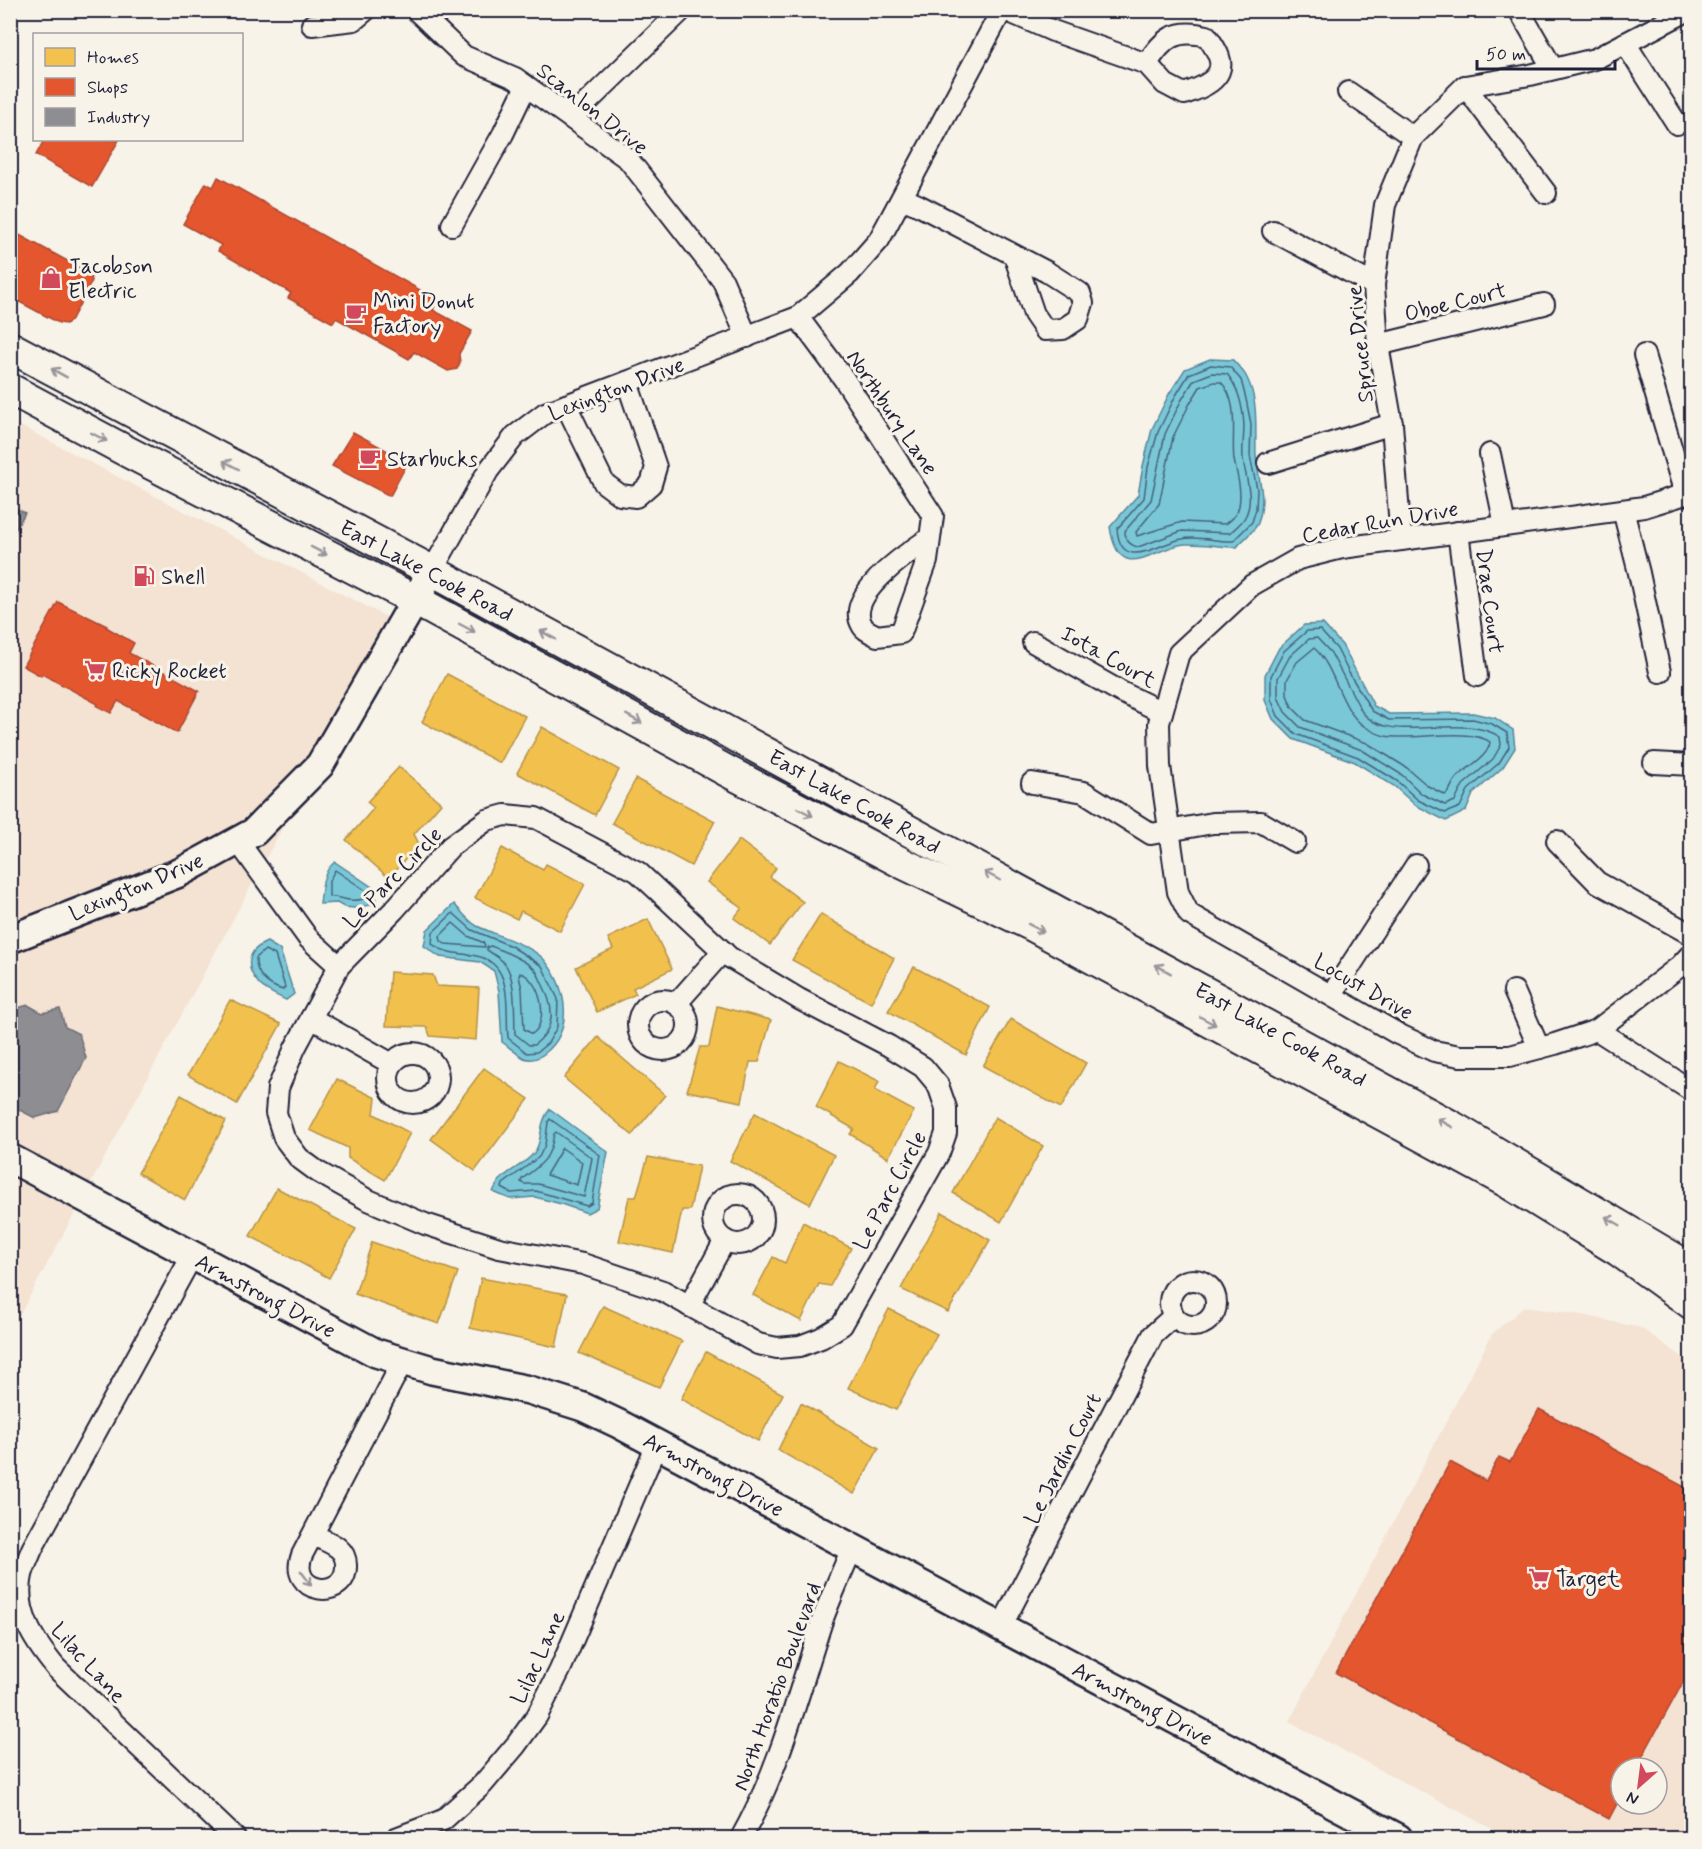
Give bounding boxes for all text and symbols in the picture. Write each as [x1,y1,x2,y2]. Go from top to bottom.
legend [33,33,243,141]
scale bar [1477,33,1615,71]
text: 50 m [1486,43,1526,67]
text: Homes [87,46,139,70]
street label: Scanlon Drive [530,57,653,162]
text: Shops [87,76,128,100]
text: Industry [87,106,150,130]
place label: Jacobson Electric [68,253,153,306]
shop icon: Jacobson Electric [39,266,63,290]
street label: Oboe Court [1402,277,1509,329]
street label: Spruce Drive [1341,284,1381,404]
place label: Mini Donut Factory [373,288,474,341]
cafe icon: Mini Donut Factory [344,301,368,325]
street label: Northbury Lane [839,345,943,481]
street label: Lexington Drive [545,351,690,431]
one-way arrow [51,367,68,379]
one-way arrow [90,431,107,443]
cafe icon: Starbucks [358,446,382,470]
place label: Starbucks [387,446,478,474]
one-way arrow [222,459,240,470]
street label: Cedar Run Drive [1300,495,1461,551]
street label: East Lake Cook Road [335,514,518,629]
one-way arrow [310,546,328,557]
street label: Drae Court [1469,547,1509,655]
fuel station icon: Shell [132,564,156,588]
place label: Shell [161,564,205,592]
street label: Iota Court [1056,620,1161,695]
one-way arrow [457,623,475,634]
one-way arrow [540,629,558,640]
supermarket icon: Ricky Rocket [83,658,107,682]
place label: Ricky Rocket [112,658,227,686]
one-way arrow [625,713,642,725]
street label: East Lake Cook Road [763,744,945,862]
one-way arrow [796,807,814,818]
street label: Le Parc Circle [338,822,449,935]
street label: Lexington Drive [65,847,209,931]
one-way arrow [984,870,1001,882]
one-way arrow [1027,922,1044,934]
street label: Locust Drive [1308,948,1418,1027]
one-way arrow [1155,963,1172,975]
street label: East Lake Cook Road [1189,977,1371,1095]
one-way arrow [1198,1016,1216,1027]
one-way arrow [1437,1117,1454,1129]
street label: Le Parc Circle [848,1127,934,1255]
one-way arrow [1605,1215,1622,1227]
street label: Armstrong Drive [189,1248,340,1348]
street label: Le Jardin Court [1019,1388,1109,1529]
street label: Armstrong Drive [637,1427,788,1527]
supermarket icon: Target [1527,1566,1551,1590]
place label: Target [1556,1566,1620,1597]
one-way arrow [300,1570,312,1586]
street label: North Horatio Boulevard [727,1579,829,1795]
street label: Lilac Lane [505,1607,573,1709]
street label: Lilac Lane [44,1617,131,1710]
street label: Armstrong Drive [1066,1656,1217,1756]
north arrow [1609,1756,1669,1816]
text: N [1623,1786,1642,1810]

